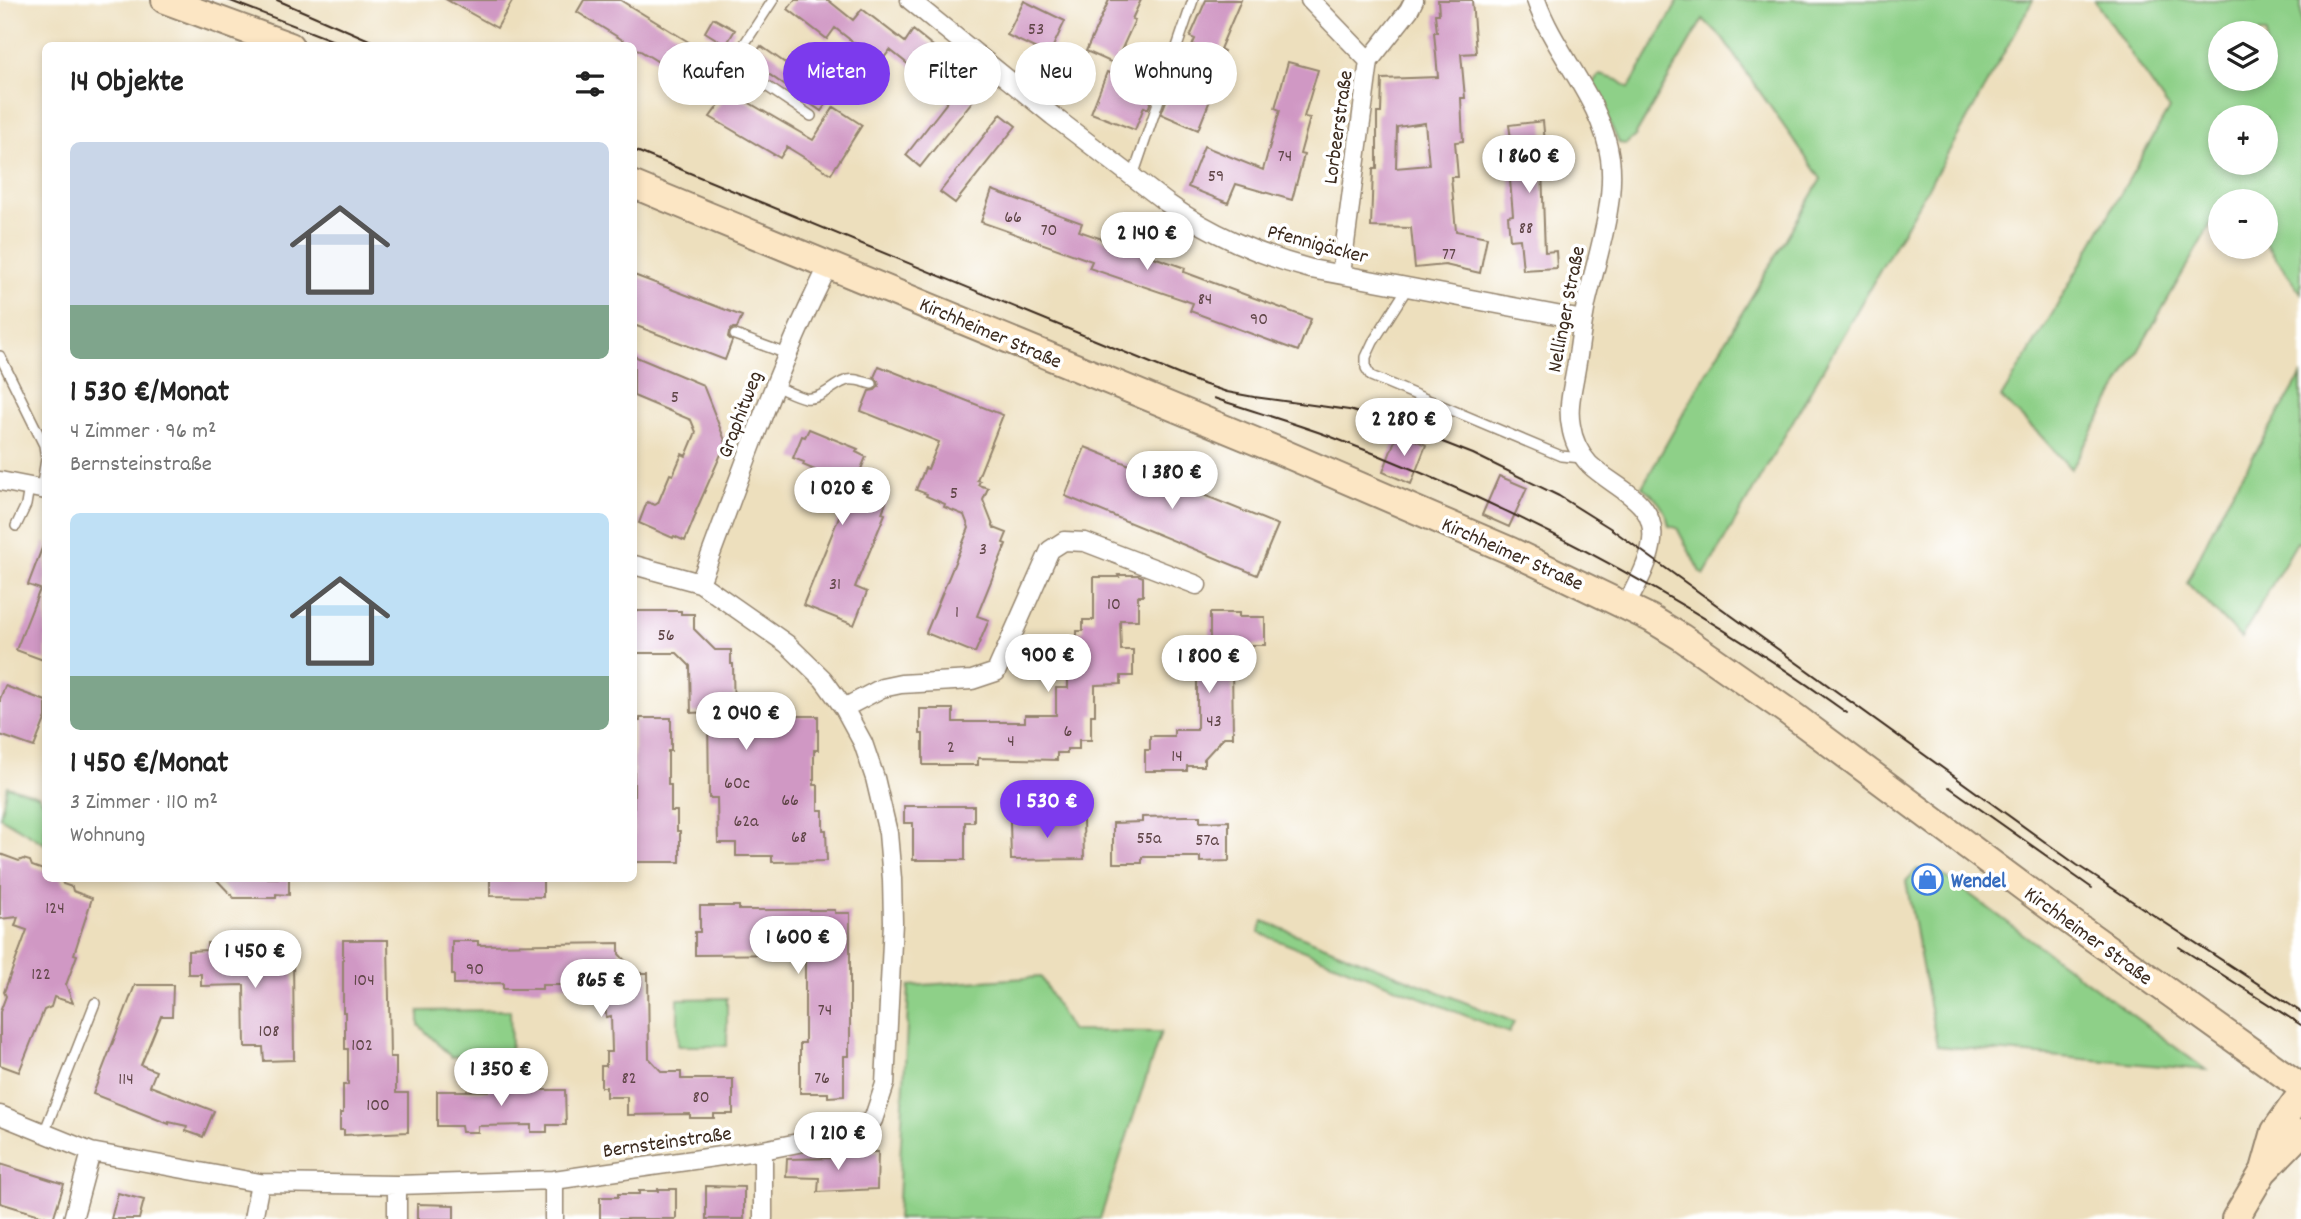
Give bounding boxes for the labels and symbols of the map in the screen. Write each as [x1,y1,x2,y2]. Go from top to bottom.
house number: 53 [1028,18,1044,43]
street label: Lorbeerstraße [1317,69,1363,186]
pin: 1 860 € [1464,136,1594,195]
house number: 74 [1278,145,1292,170]
house number: 59 [1208,165,1224,190]
house number: 66 [1004,206,1022,231]
pin: 2 140 € [1082,212,1212,272]
house number: 88 [1519,217,1533,242]
street label: Pfennigäcker [1264,218,1371,274]
house number: 70 [1041,219,1057,244]
house number: 77 [1442,243,1456,268]
street label: Nellinger Straße [1541,244,1595,375]
house number: 84 [1198,288,1212,313]
street label: Kirchheimer Straße [914,291,1066,378]
house number: 90 [1250,308,1268,333]
street label: Graphitweg [711,367,772,463]
house number: 5 [671,386,679,411]
pin: 2 280 € [1339,398,1469,458]
pin: 1 380 € [1107,452,1237,511]
pin: 1 020 € [777,468,907,527]
house number: 5 [950,482,958,507]
street label: Kirchheimer Straße [1436,511,1587,600]
house number: 3 [979,538,987,563]
house number: 31 [829,573,841,598]
house number: 10 [1107,593,1121,618]
house number: 1 [955,601,959,626]
house number: 56 [657,624,675,649]
pin: 900 € [999,634,1097,694]
pin: 1 800 € [1144,636,1274,695]
pin: 2 040 € [681,692,811,752]
house number: 43 [1206,710,1222,735]
house number: 6 [1064,720,1072,745]
house number: 4 [1007,730,1015,755]
house number: 2 [947,736,955,761]
house number: 14 [1171,745,1183,770]
house number: 60c [724,772,750,797]
pin: 1 530 € [982,780,1112,840]
house number: 66 [781,789,799,814]
house number: 62a [733,810,759,835]
house number: 68 [791,826,807,851]
house number: 55a [1136,827,1162,852]
house number: 57a [1195,829,1219,854]
shop icon: Wendel [1911,863,1945,897]
place label: Wendel [1951,868,2007,898]
street label: Kirchheimer Straße [2017,881,2158,994]
house number: 124 [45,897,65,922]
pin: 1 600 € [733,916,863,976]
pin: 1 450 € [190,930,320,990]
house number: 90 [466,958,484,983]
pin: 865 € [552,960,650,1019]
house number: 122 [31,963,51,988]
house number: 104 [353,969,375,994]
house number: 74 [818,999,832,1024]
house number: 108 [259,1020,279,1045]
house number: 102 [351,1034,373,1059]
pin: 1 350 € [436,1048,566,1108]
house number: 82 [621,1067,637,1092]
house number: 76 [814,1067,830,1092]
house number: 114 [118,1068,134,1093]
house number: 80 [692,1086,710,1111]
house number: 100 [366,1094,390,1119]
pin: 1 210 € [773,1112,903,1172]
street label: Bernsteinstraße [601,1120,734,1168]

